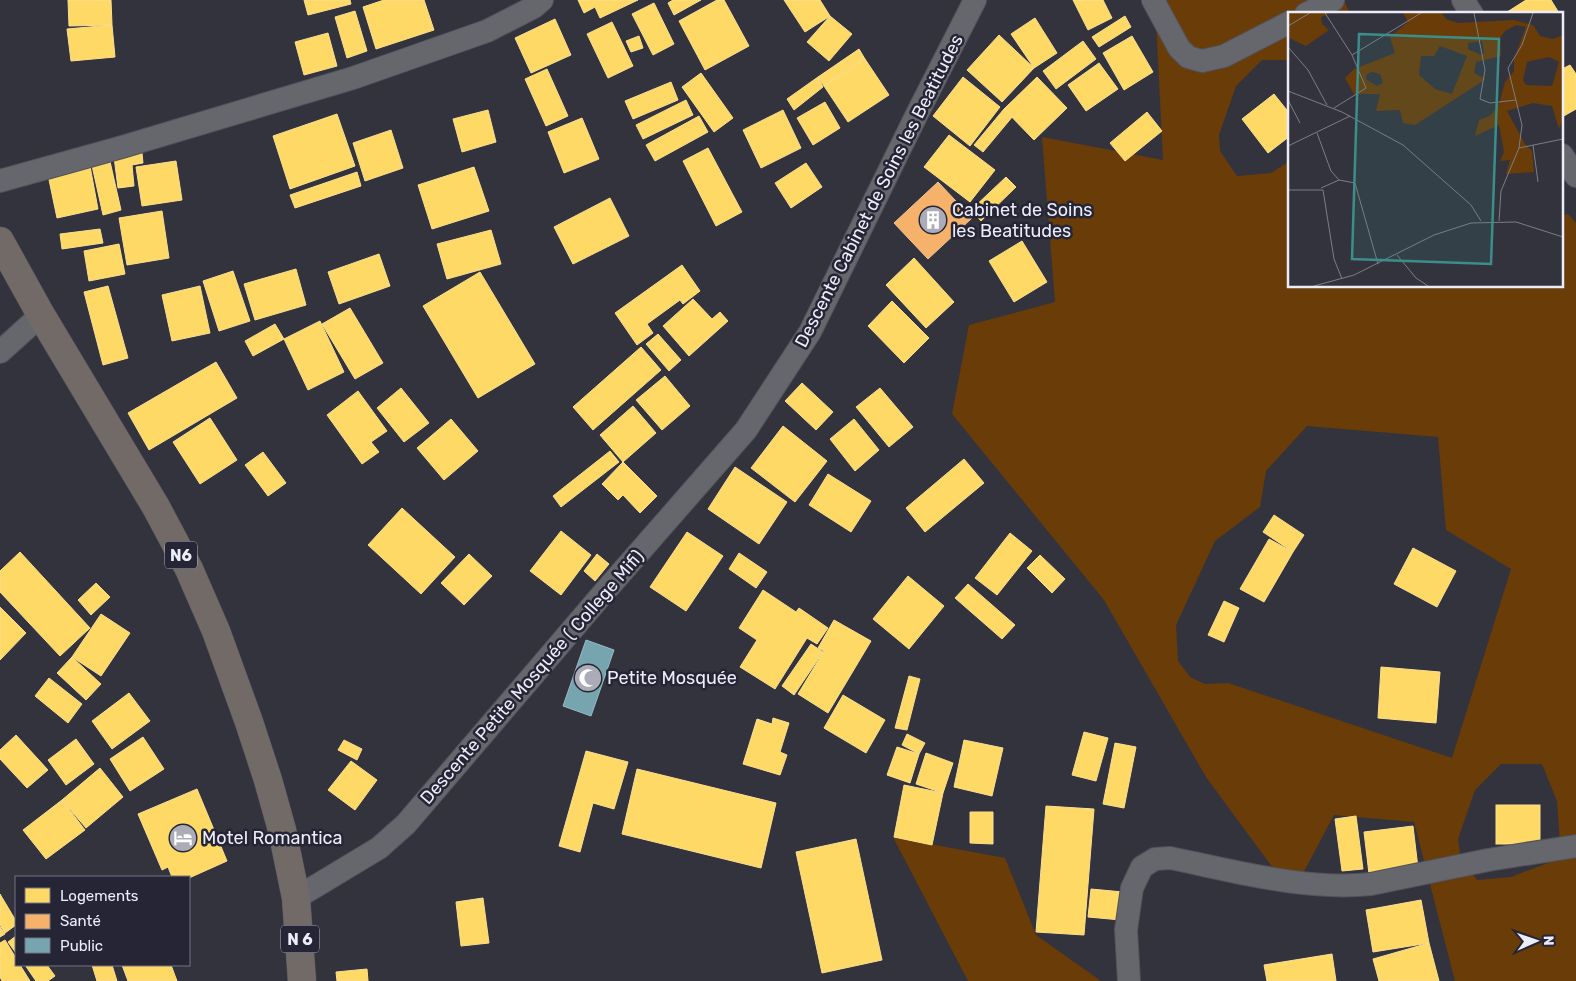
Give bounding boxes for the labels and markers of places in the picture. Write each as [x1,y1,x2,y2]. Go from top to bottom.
place label: Cabinet de Soins les Beatitudes [952,199,1093,242]
building icon: Cabinet de Soins les Beatitudes [918,205,948,235]
mosque icon: Petite Mosquée [573,663,603,693]
place label: Petite Mosquée [607,667,737,689]
hotel icon: Motel Romantica [168,823,198,853]
place label: Motel Romantica [202,827,342,849]

